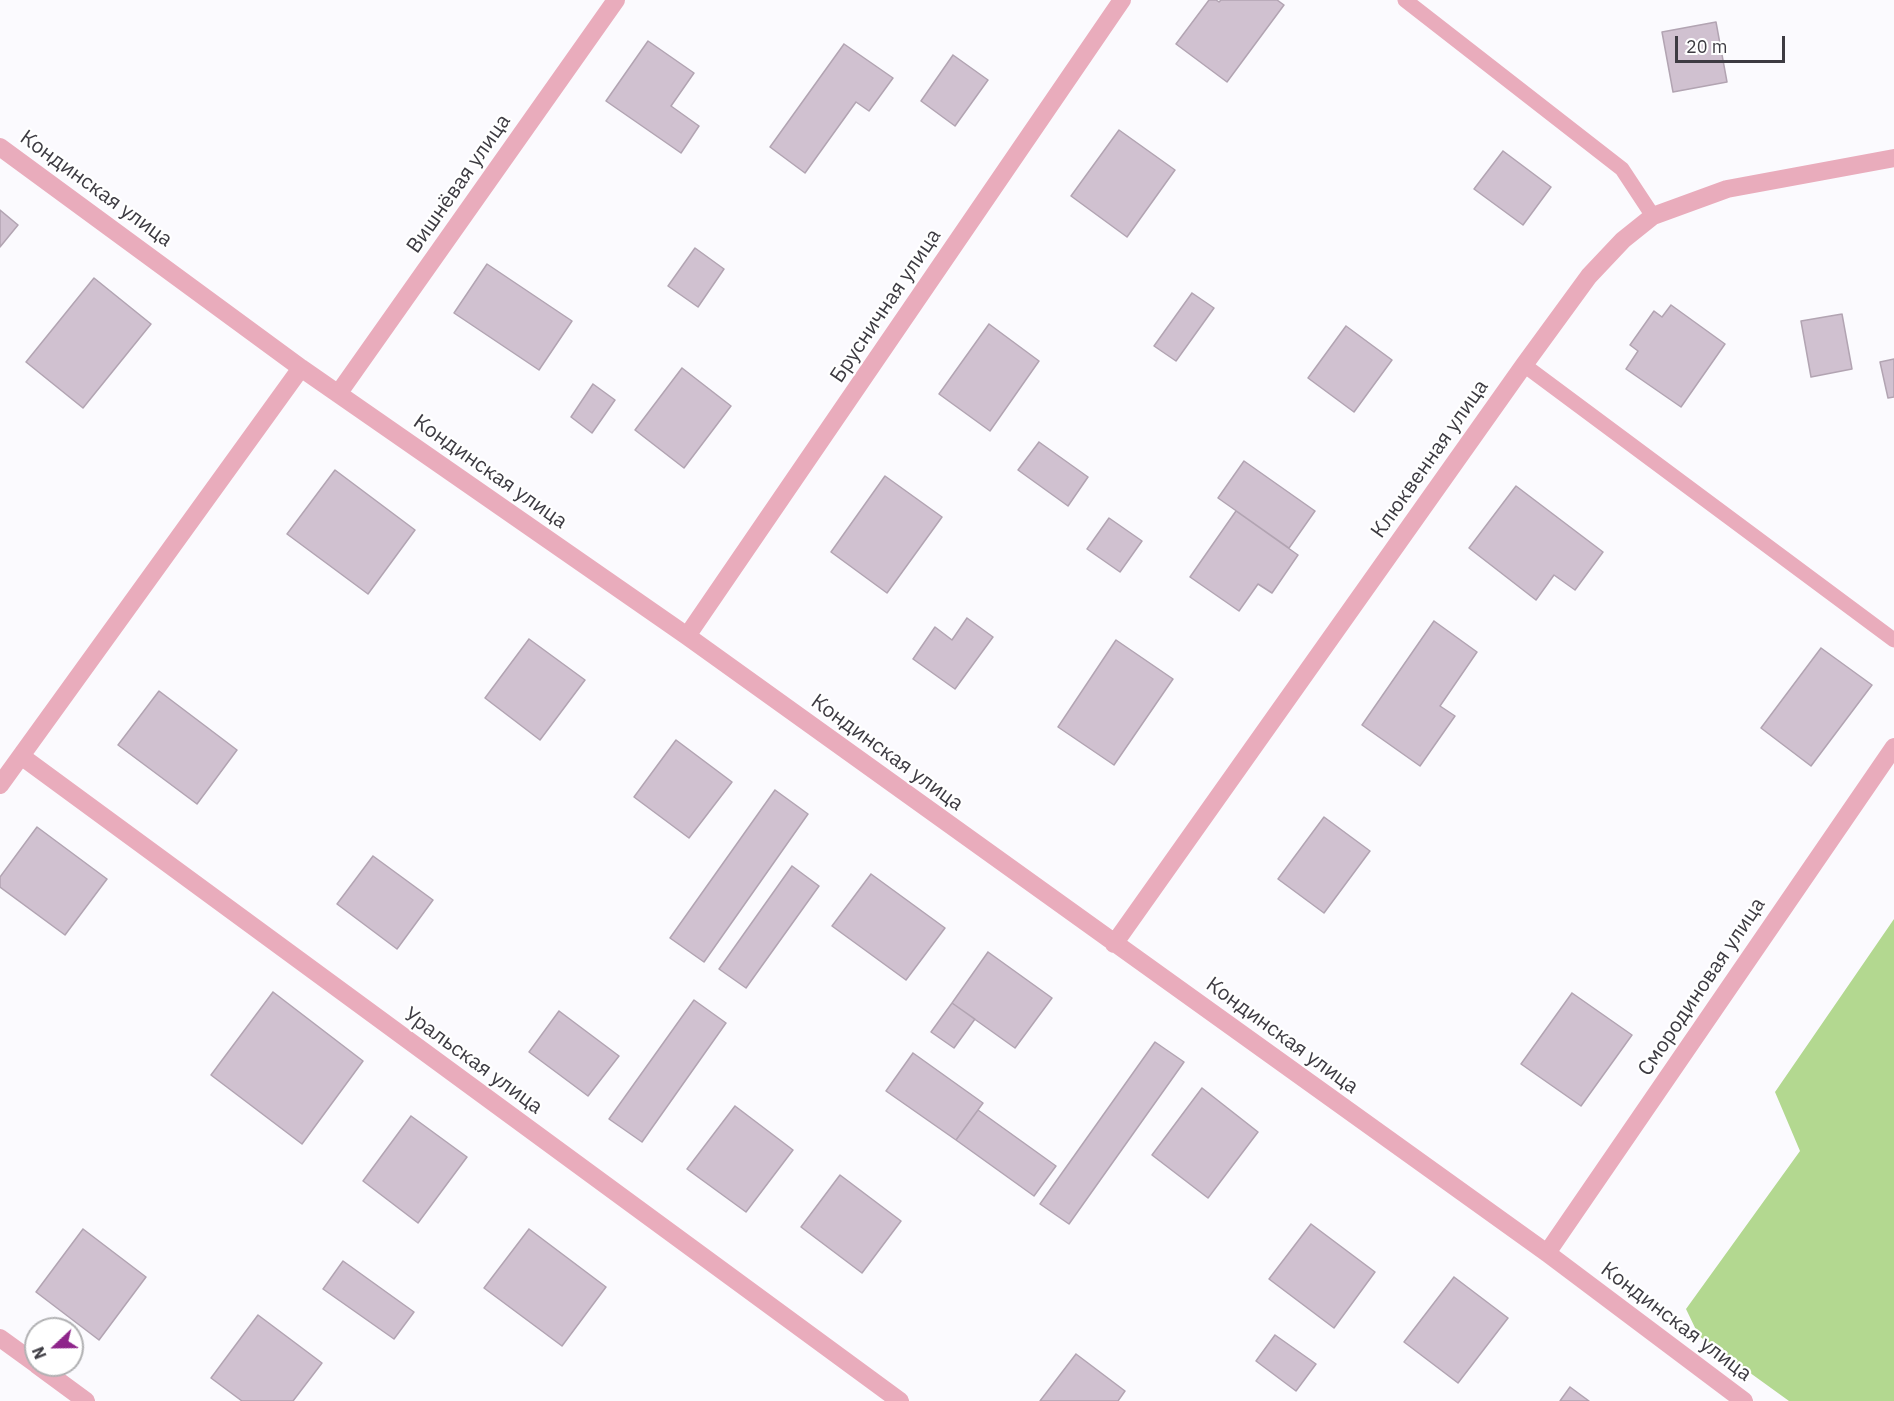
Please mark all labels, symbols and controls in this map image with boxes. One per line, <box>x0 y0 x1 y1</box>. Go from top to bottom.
scale bar <box>1678 24 1788 62</box>
text: 20 m <box>1686 35 1728 58</box>
street label: Вишнёвая улица <box>402 110 516 258</box>
street label: Кондинская улица <box>15 125 177 253</box>
street label: Брусничная улица <box>825 224 947 388</box>
street label: Клюквенная улица <box>1366 375 1494 543</box>
street label: Кондинская улица <box>408 409 572 535</box>
street label: Кондинская улица <box>806 689 968 817</box>
street label: Смородиновая улица <box>1633 893 1771 1081</box>
street label: Кондинская улица <box>1201 972 1363 1100</box>
street label: Уральская улица <box>399 1002 547 1120</box>
street label: Кондинская улица <box>1596 1257 1756 1387</box>
north arrow <box>24 1317 84 1377</box>
text: N <box>28 1344 51 1362</box>

